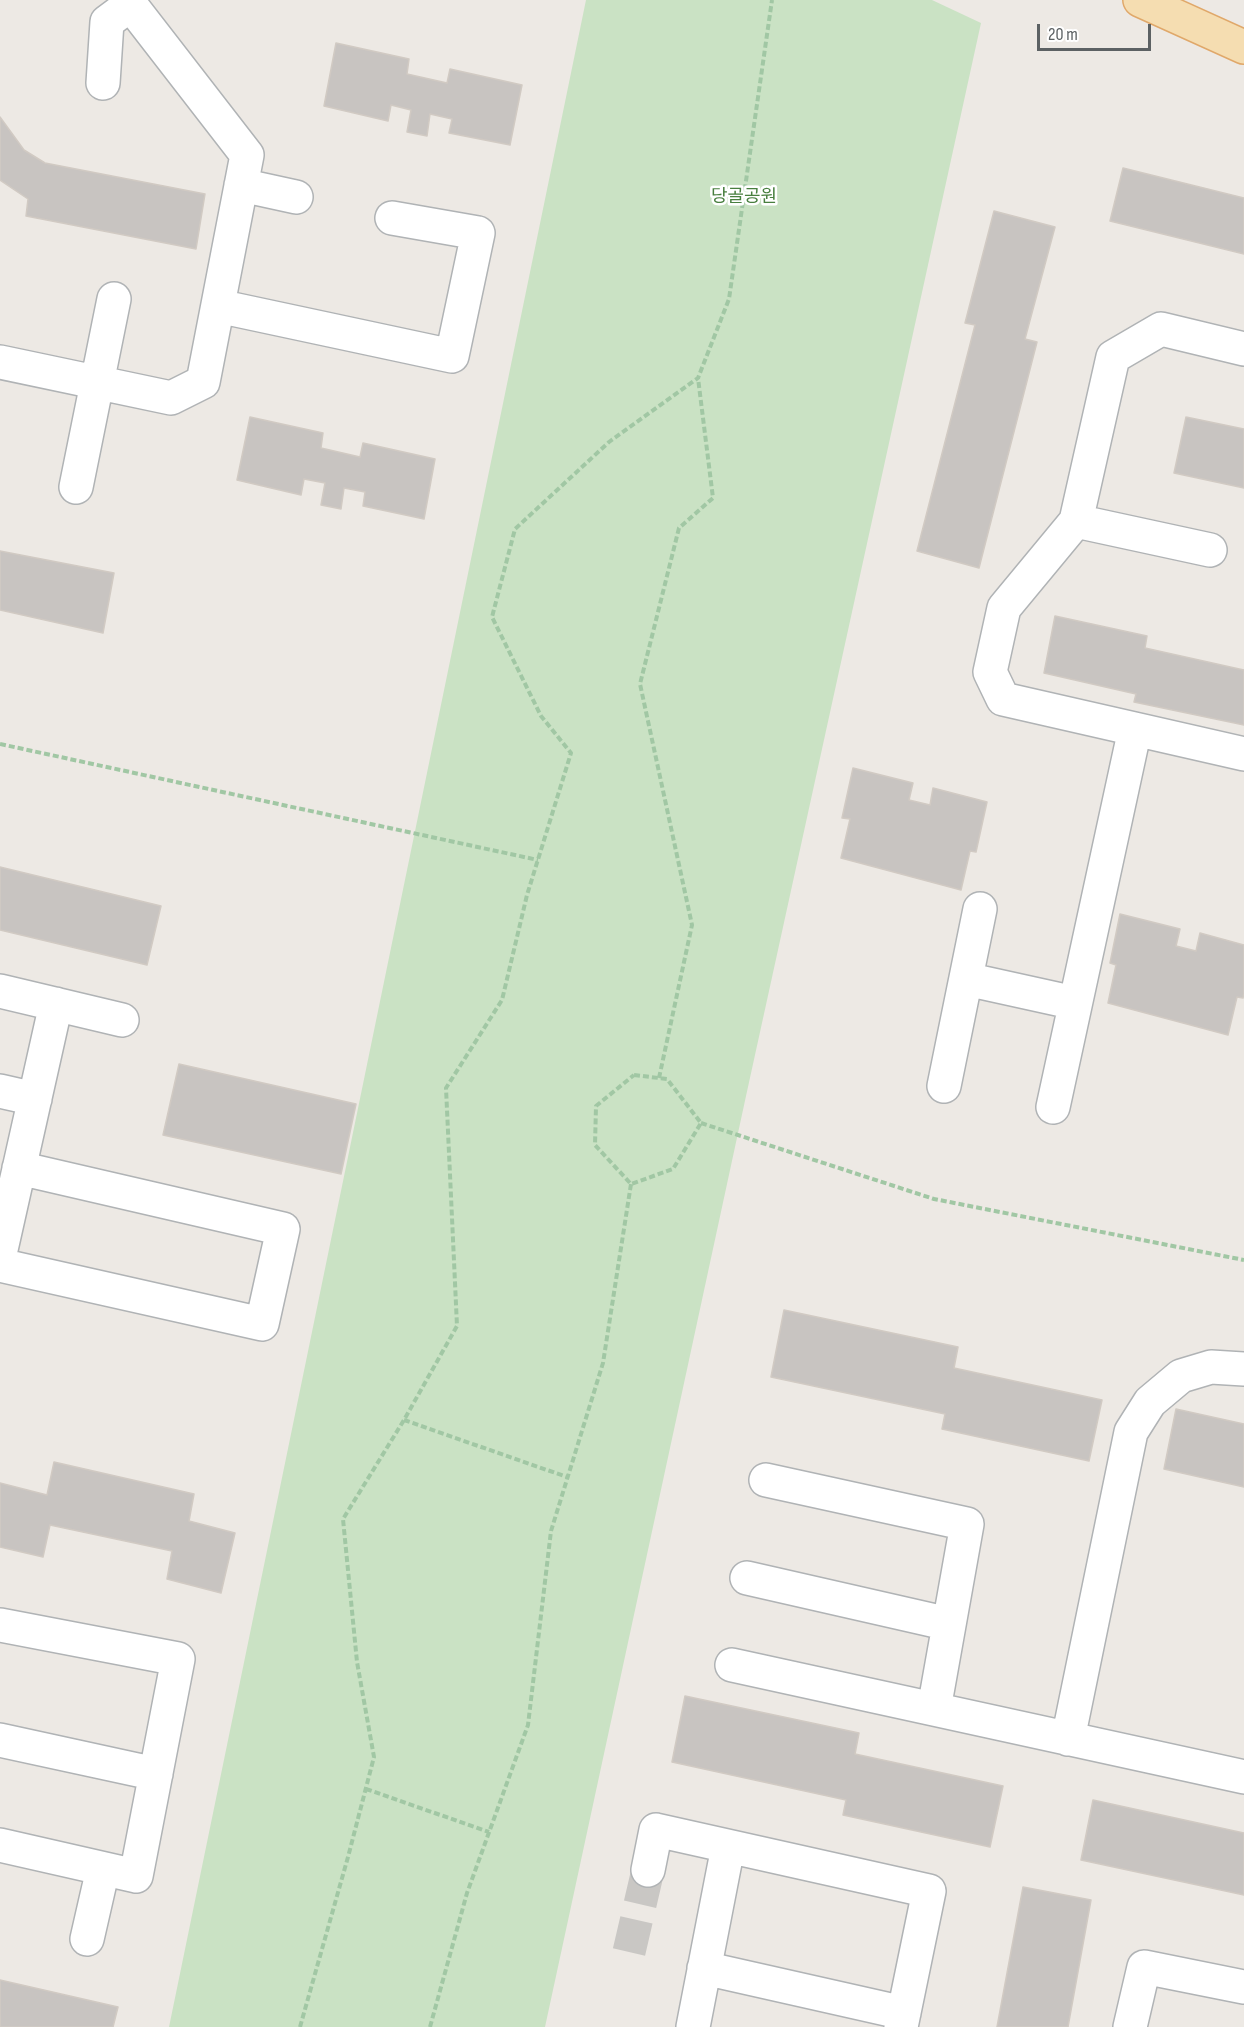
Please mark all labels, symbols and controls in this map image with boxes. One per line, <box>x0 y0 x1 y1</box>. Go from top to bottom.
scale bar <box>1040 12 1154 50</box>
text: 20 m <box>1048 24 1078 45</box>
park label: 당골공원 <box>711 186 777 208</box>

